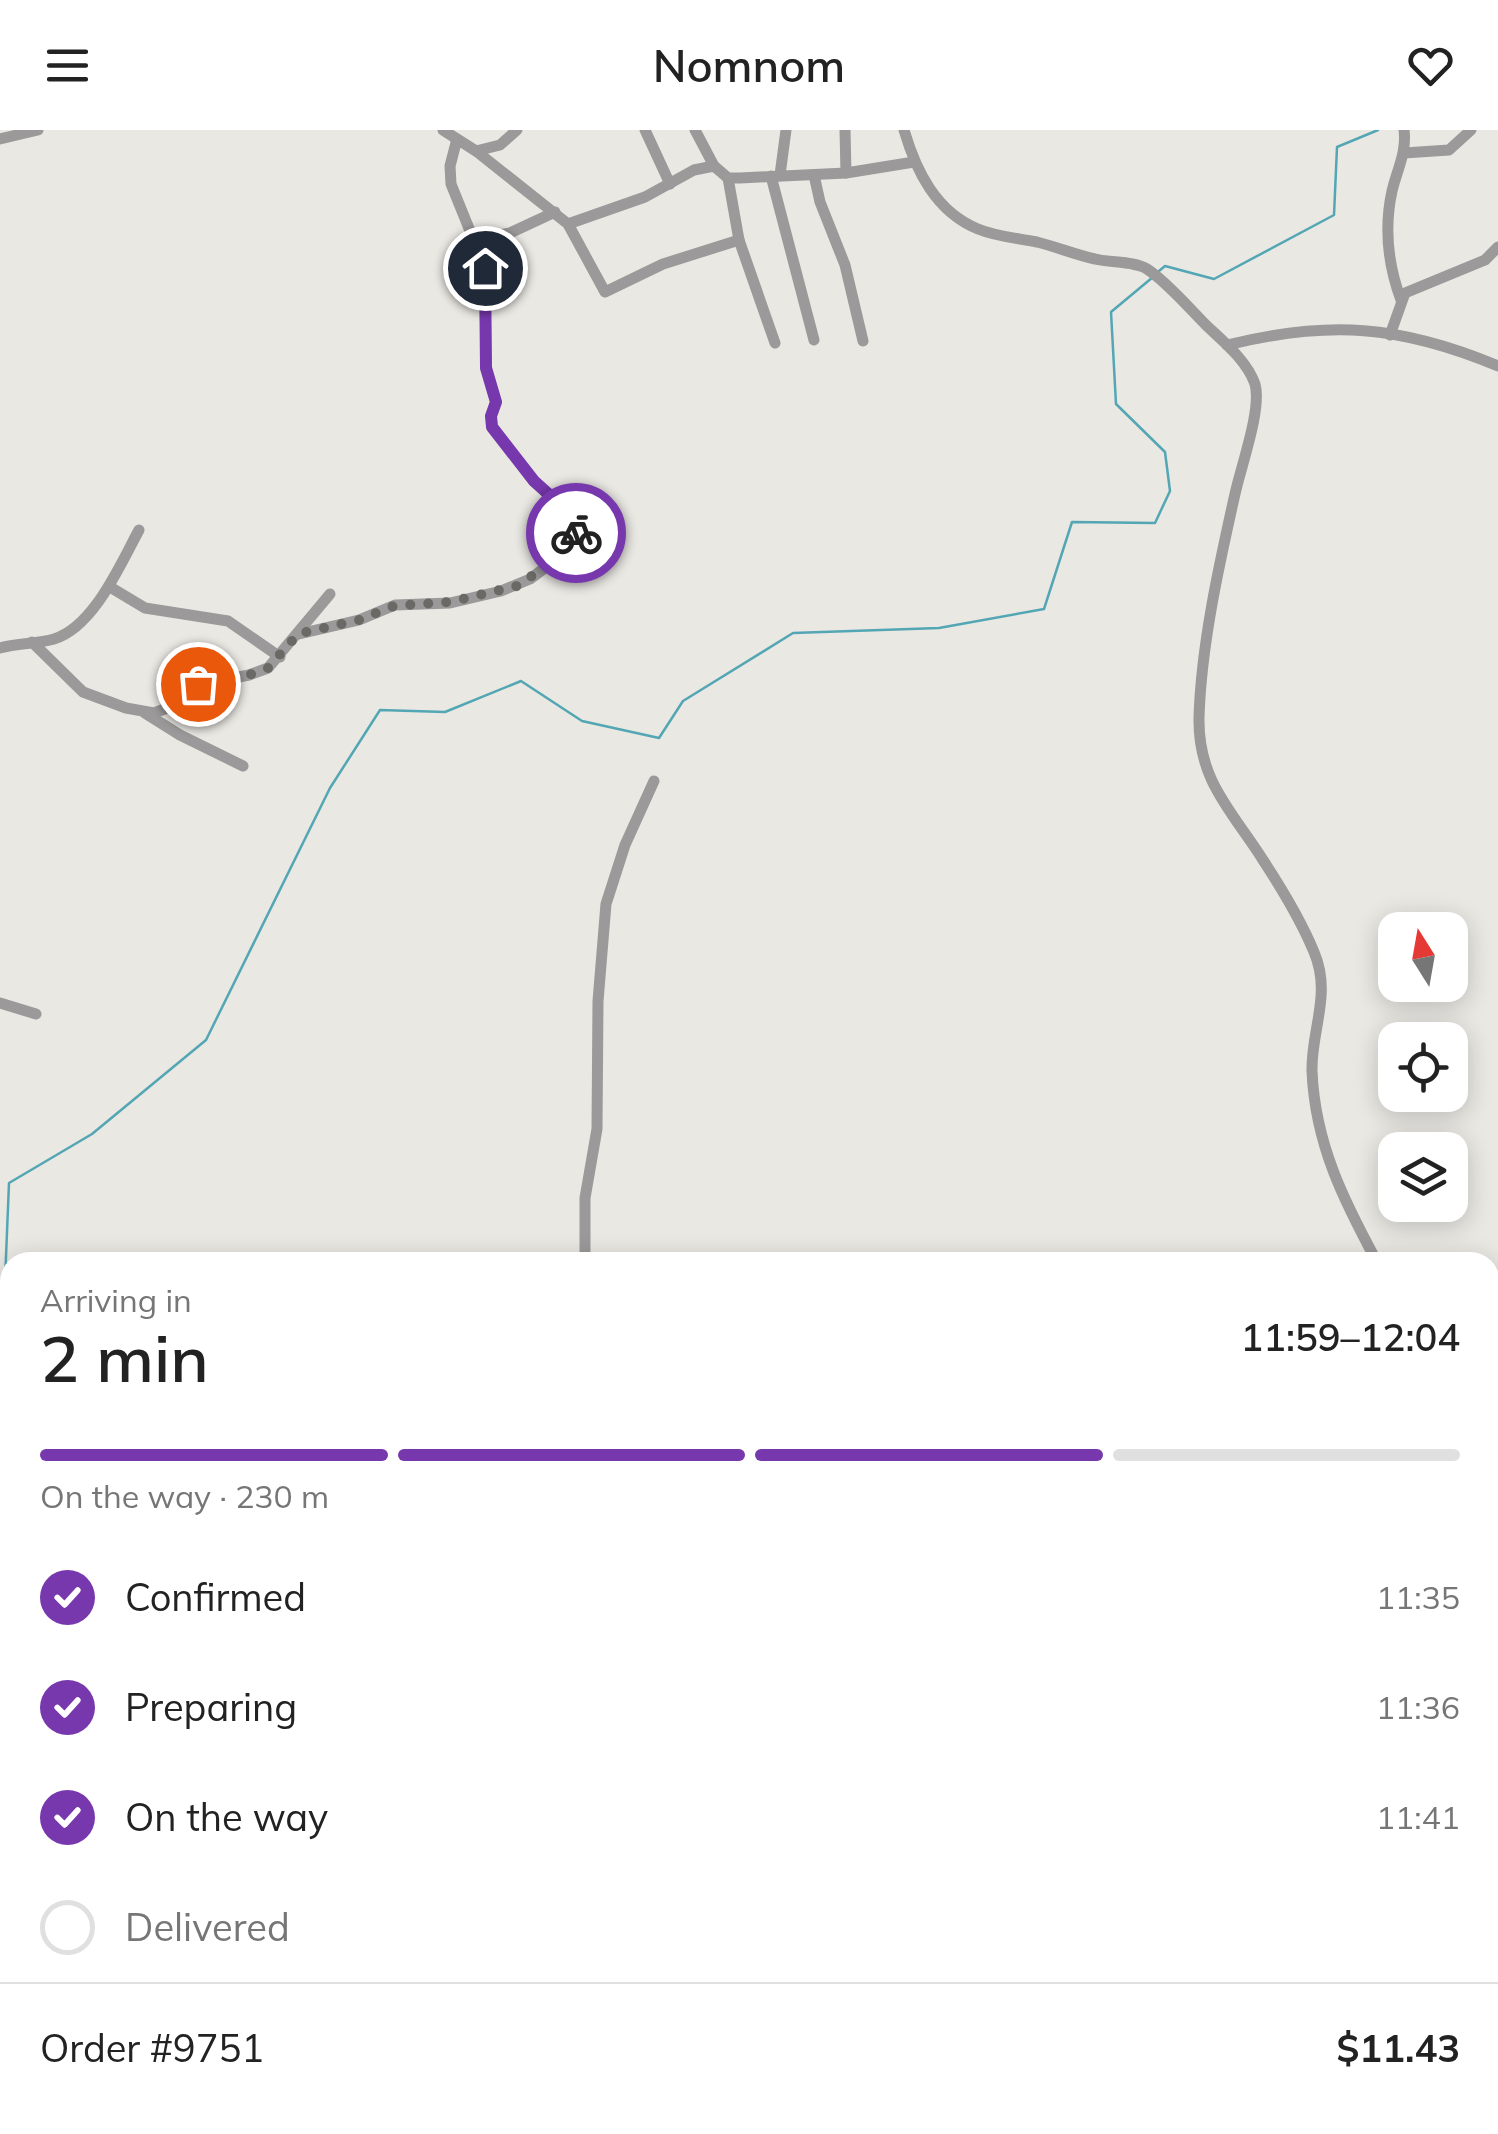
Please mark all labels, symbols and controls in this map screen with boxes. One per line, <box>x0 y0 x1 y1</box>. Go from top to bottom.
text: Nomnom <box>653 37 845 93</box>
icon: menu <box>40 38 95 93</box>
icon: heart <box>1403 38 1458 93</box>
pin <box>443 226 528 311</box>
icon: home <box>458 241 513 296</box>
courier <box>526 483 626 583</box>
icon: bike <box>549 506 604 561</box>
pin <box>156 642 241 727</box>
icon: bag <box>171 657 226 712</box>
north arrow <box>1378 912 1468 1002</box>
map controls <box>1378 912 1468 1222</box>
button: locate <box>1378 1022 1468 1112</box>
button: layers <box>1378 1132 1468 1222</box>
text: Arriving in <box>40 1280 192 1320</box>
text: 11:59–12:04 <box>1240 1313 1460 1361</box>
text: 2 min <box>40 1317 209 1398</box>
text: On the way · 230 m <box>40 1476 329 1516</box>
icon: check <box>40 1570 95 1625</box>
text: Confirmed <box>125 1573 306 1621</box>
text: 11:35 <box>1376 1577 1460 1617</box>
icon: check <box>40 1680 95 1735</box>
text: Preparing <box>125 1683 297 1731</box>
text: 11:36 <box>1376 1687 1460 1727</box>
icon: check <box>40 1790 95 1845</box>
text: On the way <box>125 1793 328 1841</box>
text: 11:41 <box>1376 1797 1460 1837</box>
text: Delivered <box>125 1903 290 1951</box>
text: Order #9751 <box>40 2024 264 2072</box>
text: $11.43 <box>1337 2024 1460 2072</box>

